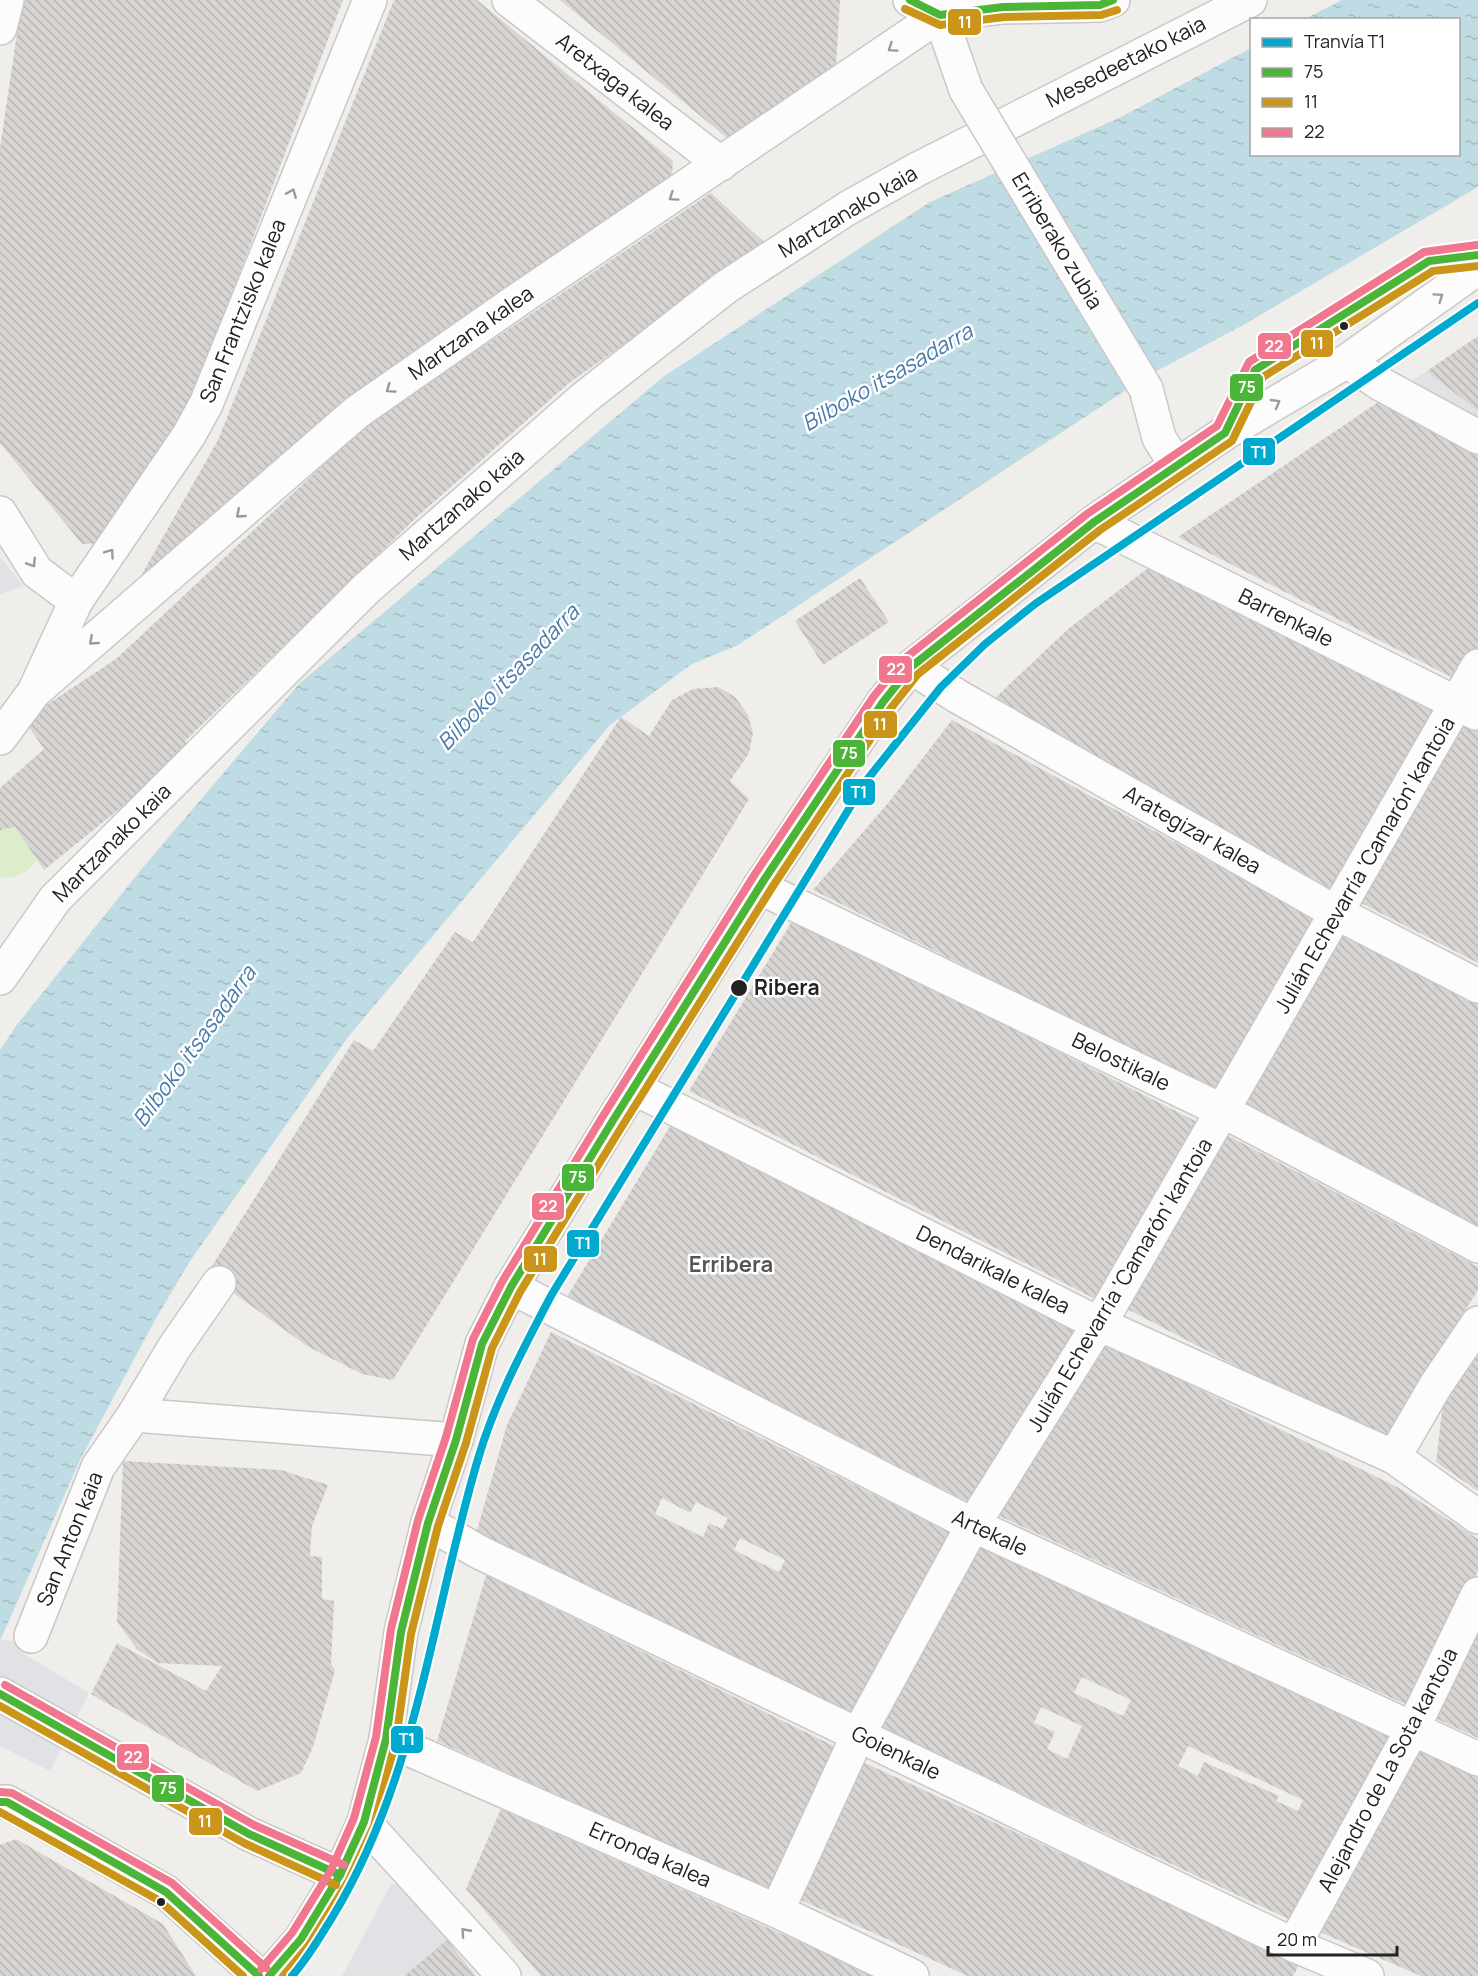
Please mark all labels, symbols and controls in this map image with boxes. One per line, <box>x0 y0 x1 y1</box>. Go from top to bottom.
line badge: 11 <box>947 8 982 36</box>
street label: Mesedeetako kaia <box>1041 9 1210 113</box>
text: 11 <box>958 11 972 33</box>
legend <box>1250 18 1460 156</box>
street label: Aretxaga kalea <box>551 26 680 136</box>
text: Tranvía T1 <box>1304 29 1385 53</box>
one-way arrow <box>887 41 898 52</box>
text: 75 <box>1304 59 1323 83</box>
text: 11 <box>1304 89 1318 113</box>
text: 22 <box>1304 119 1325 143</box>
street label: Martzanako kaia <box>773 159 922 264</box>
street label: Erriberako zubia <box>1006 167 1110 314</box>
one-way arrow <box>285 188 297 199</box>
one-way arrow <box>668 189 679 200</box>
street label: San Frantzisko kalea <box>192 214 292 407</box>
street label: Martzana kalea <box>402 279 538 386</box>
one-way arrow <box>1432 293 1443 304</box>
water label: Bilboko itsasadarra <box>796 315 979 438</box>
unlabelled marker <box>1338 320 1350 332</box>
line badge: 11 <box>1300 329 1334 358</box>
line badge: 22 <box>1257 332 1292 360</box>
text: 11 <box>1310 332 1324 354</box>
text: 22 <box>1264 335 1284 357</box>
line badge: 75 <box>1229 373 1264 402</box>
text: 75 <box>1238 376 1256 398</box>
one-way arrow <box>386 382 397 393</box>
one-way arrow <box>1269 399 1280 411</box>
line badge: T1 <box>1242 437 1276 466</box>
text: T1 <box>1251 441 1267 463</box>
street label: Martzanako kaia <box>393 442 530 566</box>
one-way arrow <box>236 506 247 517</box>
one-way arrow <box>103 548 114 559</box>
one-way arrow <box>24 557 36 567</box>
street label: Barrenkale <box>1234 581 1339 653</box>
water label: Bilboko itsasadarra <box>430 596 587 757</box>
one-way arrow <box>89 634 100 645</box>
line badge: 22 <box>878 655 913 684</box>
text: 22 <box>886 658 906 680</box>
line badge: 11 <box>863 710 898 739</box>
street label: Julián Echevarría 'Camarón' kantoia <box>1267 711 1461 1018</box>
text: 11 <box>873 713 887 735</box>
line badge: 75 <box>832 739 866 768</box>
text: 75 <box>840 742 858 764</box>
street label: Martzanako kaia <box>46 777 177 908</box>
line badge: T1 <box>842 778 876 806</box>
street label: Arategizar kalea <box>1119 778 1266 880</box>
text: T1 <box>851 781 867 803</box>
water label: Bilboko itsasadarra <box>125 958 264 1133</box>
place label: Ribera <box>754 973 820 1001</box>
marker: Ribera <box>729 978 749 998</box>
street label: Belostikale <box>1068 1025 1175 1097</box>
street label: Julián Echevarría 'Camarón' kantoia <box>1020 1132 1218 1437</box>
line badge: 75 <box>561 1163 595 1192</box>
text: 75 <box>569 1166 587 1188</box>
line badge: 22 <box>531 1192 565 1221</box>
text: 22 <box>538 1195 558 1217</box>
street label: Dendarikale kalea <box>912 1218 1075 1320</box>
line badge: T1 <box>566 1229 600 1258</box>
text: T1 <box>575 1232 591 1254</box>
line badge: 11 <box>523 1245 558 1273</box>
text: 11 <box>533 1248 547 1270</box>
district label: Erribera <box>689 1249 773 1279</box>
street label: San Anton kaia <box>29 1467 109 1610</box>
street label: Artekale <box>948 1502 1033 1562</box>
street label: Alejandro de La Sota kantoia <box>1311 1642 1464 1897</box>
street label: Goienkale <box>847 1719 946 1786</box>
line badge: T1 <box>390 1725 424 1754</box>
text: T1 <box>399 1728 415 1750</box>
line badge: 22 <box>116 1743 150 1771</box>
text: 22 <box>123 1746 143 1768</box>
line badge: 75 <box>151 1774 185 1803</box>
text: 75 <box>159 1777 177 1799</box>
line badge: 11 <box>188 1807 223 1836</box>
text: 11 <box>198 1810 212 1832</box>
street label: Erronda kalea <box>585 1815 716 1893</box>
unlabelled marker <box>155 1896 167 1908</box>
scale bar <box>1268 1919 1397 1957</box>
text: 20 m <box>1277 1927 1317 1951</box>
one-way arrow <box>461 1929 472 1939</box>

